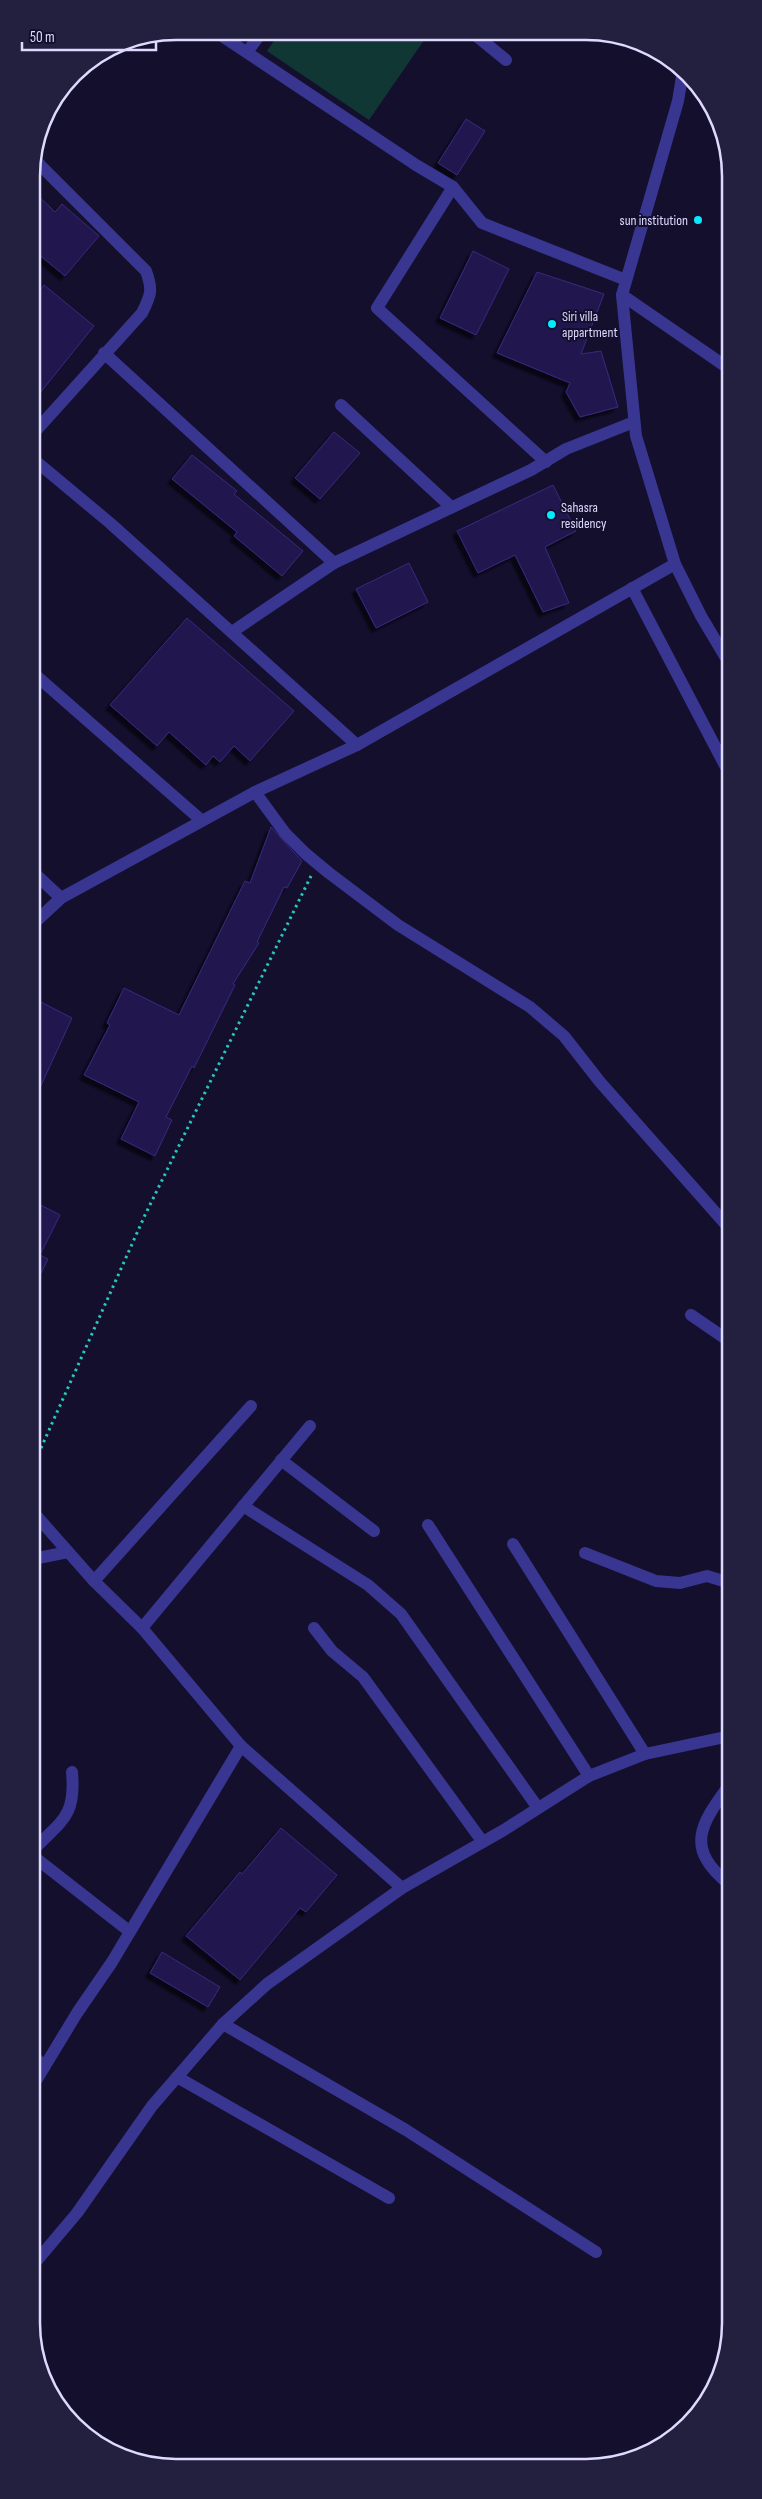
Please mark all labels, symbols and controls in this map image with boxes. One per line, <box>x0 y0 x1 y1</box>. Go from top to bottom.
scale bar <box>22 20 156 52</box>
text: 50 m <box>30 28 55 47</box>
place label: sun institution <box>620 212 688 229</box>
marker: sun institution <box>692 214 704 226</box>
place label: Siri villa appartment <box>562 308 618 341</box>
marker: Siri villa appartment <box>546 318 558 330</box>
place label: Sahasra residency <box>561 499 607 532</box>
marker: Sahasra residency <box>545 509 557 521</box>

